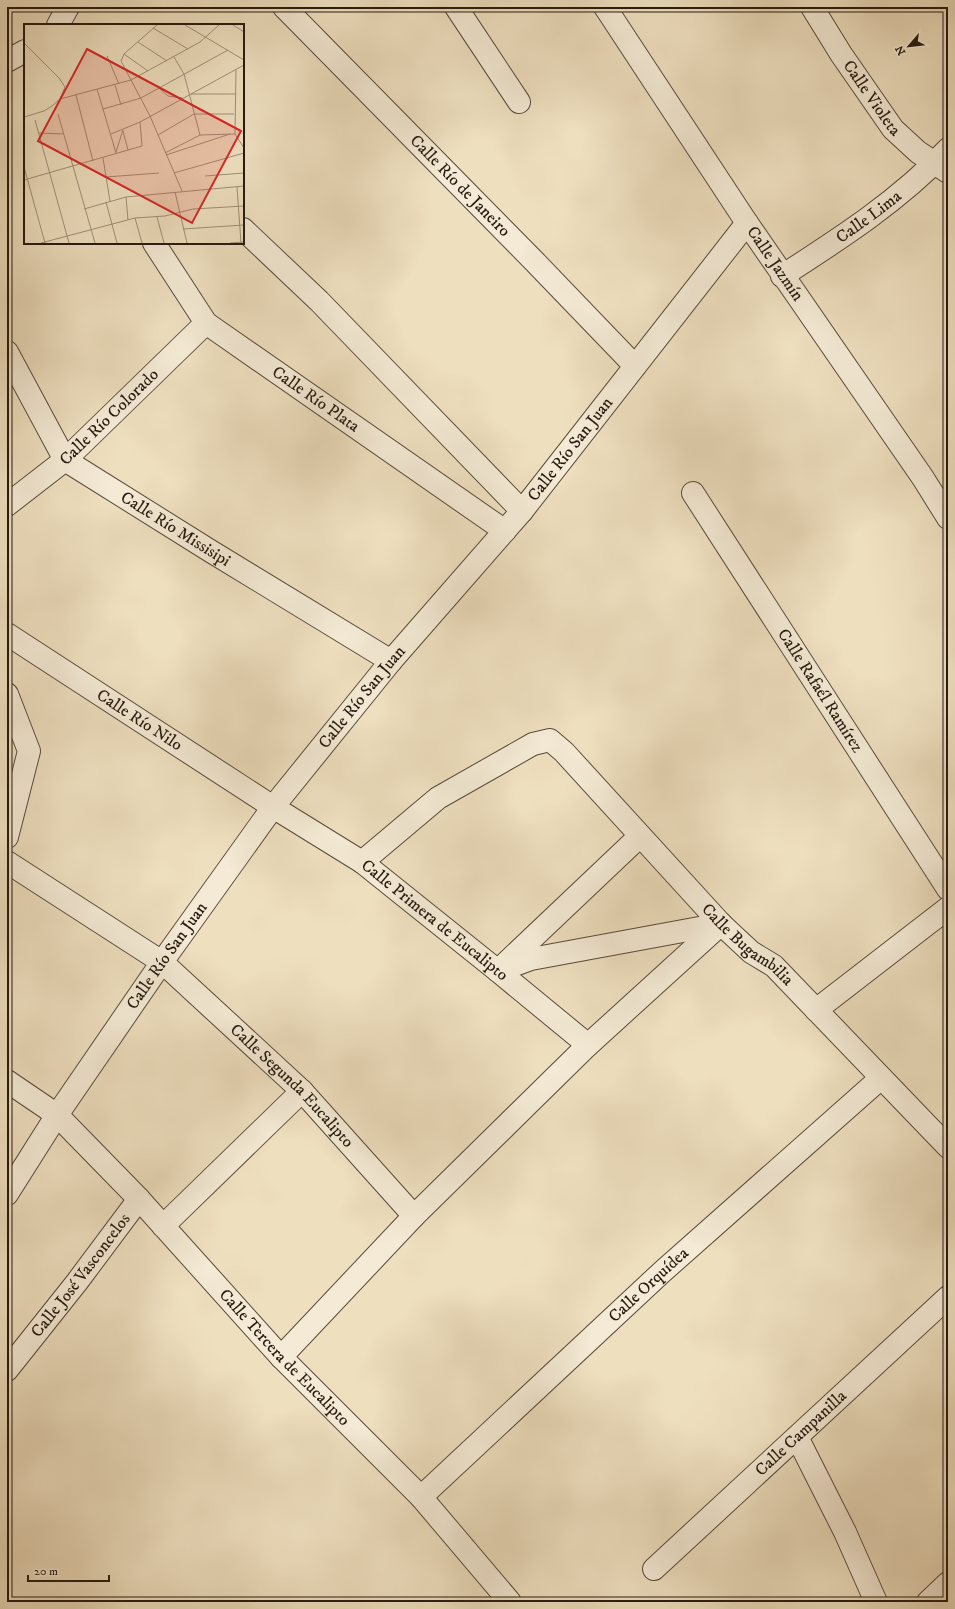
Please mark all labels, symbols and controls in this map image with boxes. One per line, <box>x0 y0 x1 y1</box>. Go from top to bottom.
inset map <box>24 24 244 244</box>
north arrow <box>889 26 929 66</box>
text: N <box>893 43 909 57</box>
street label: Calle Violeta <box>838 56 906 142</box>
street label: Calle Río de Janeiro <box>405 130 515 242</box>
street label: Calle Lima <box>832 185 907 248</box>
street label: Calle Jazmín <box>741 222 809 306</box>
street label: Calle Río Plata <box>268 361 364 438</box>
street label: Calle Río Colorado <box>55 364 164 470</box>
street label: Calle Río San Juan <box>523 392 618 506</box>
street label: Calle Río Missisipi <box>116 487 235 572</box>
street label: Calle Rafaél Ramírez <box>772 625 868 757</box>
street label: Calle Río San Juan <box>313 641 410 753</box>
street label: Calle Río Nilo <box>92 684 187 756</box>
street label: Calle Primera de Eucalipto <box>356 854 513 986</box>
street label: Calle Río San Juan <box>122 898 212 1014</box>
street label: Calle Bugambilia <box>697 899 799 991</box>
street label: Calle Segunda Eucalipto <box>225 1019 359 1152</box>
street label: Calle José Vasconcelos <box>26 1209 136 1342</box>
street label: Calle Orquídea <box>604 1242 694 1327</box>
street label: Calle Tercera de Eucalipto <box>214 1284 355 1431</box>
street label: Calle Campanilla <box>750 1385 852 1481</box>
scale bar <box>28 1557 109 1583</box>
text: 20 m <box>34 1564 58 1579</box>

